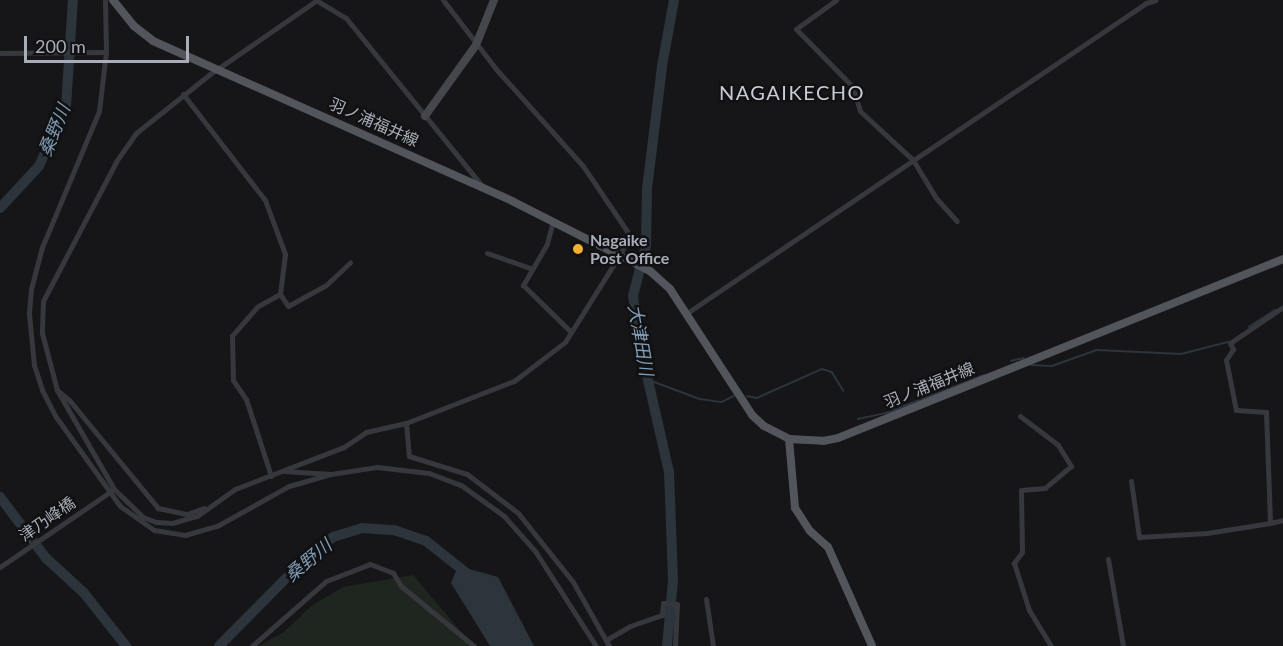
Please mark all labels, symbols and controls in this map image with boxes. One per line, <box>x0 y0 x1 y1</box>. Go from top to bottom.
scale bar <box>27 24 192 62</box>
text: 200 m <box>35 35 86 57</box>
district label: NAGAIKECHO <box>719 80 865 104</box>
street label: 羽ノ浦福井線 <box>326 94 422 150</box>
water label: 桑野川 <box>34 101 74 159</box>
place label: Nagaike Post Office <box>590 230 669 268</box>
marker: Nagaike Post Office <box>571 242 585 256</box>
water label: 大津田川 <box>624 303 658 377</box>
street label: 羽ノ浦福井線 <box>881 358 977 412</box>
street label: 津乃峰橋 <box>15 493 79 545</box>
water label: 桑野川 <box>280 534 336 586</box>

